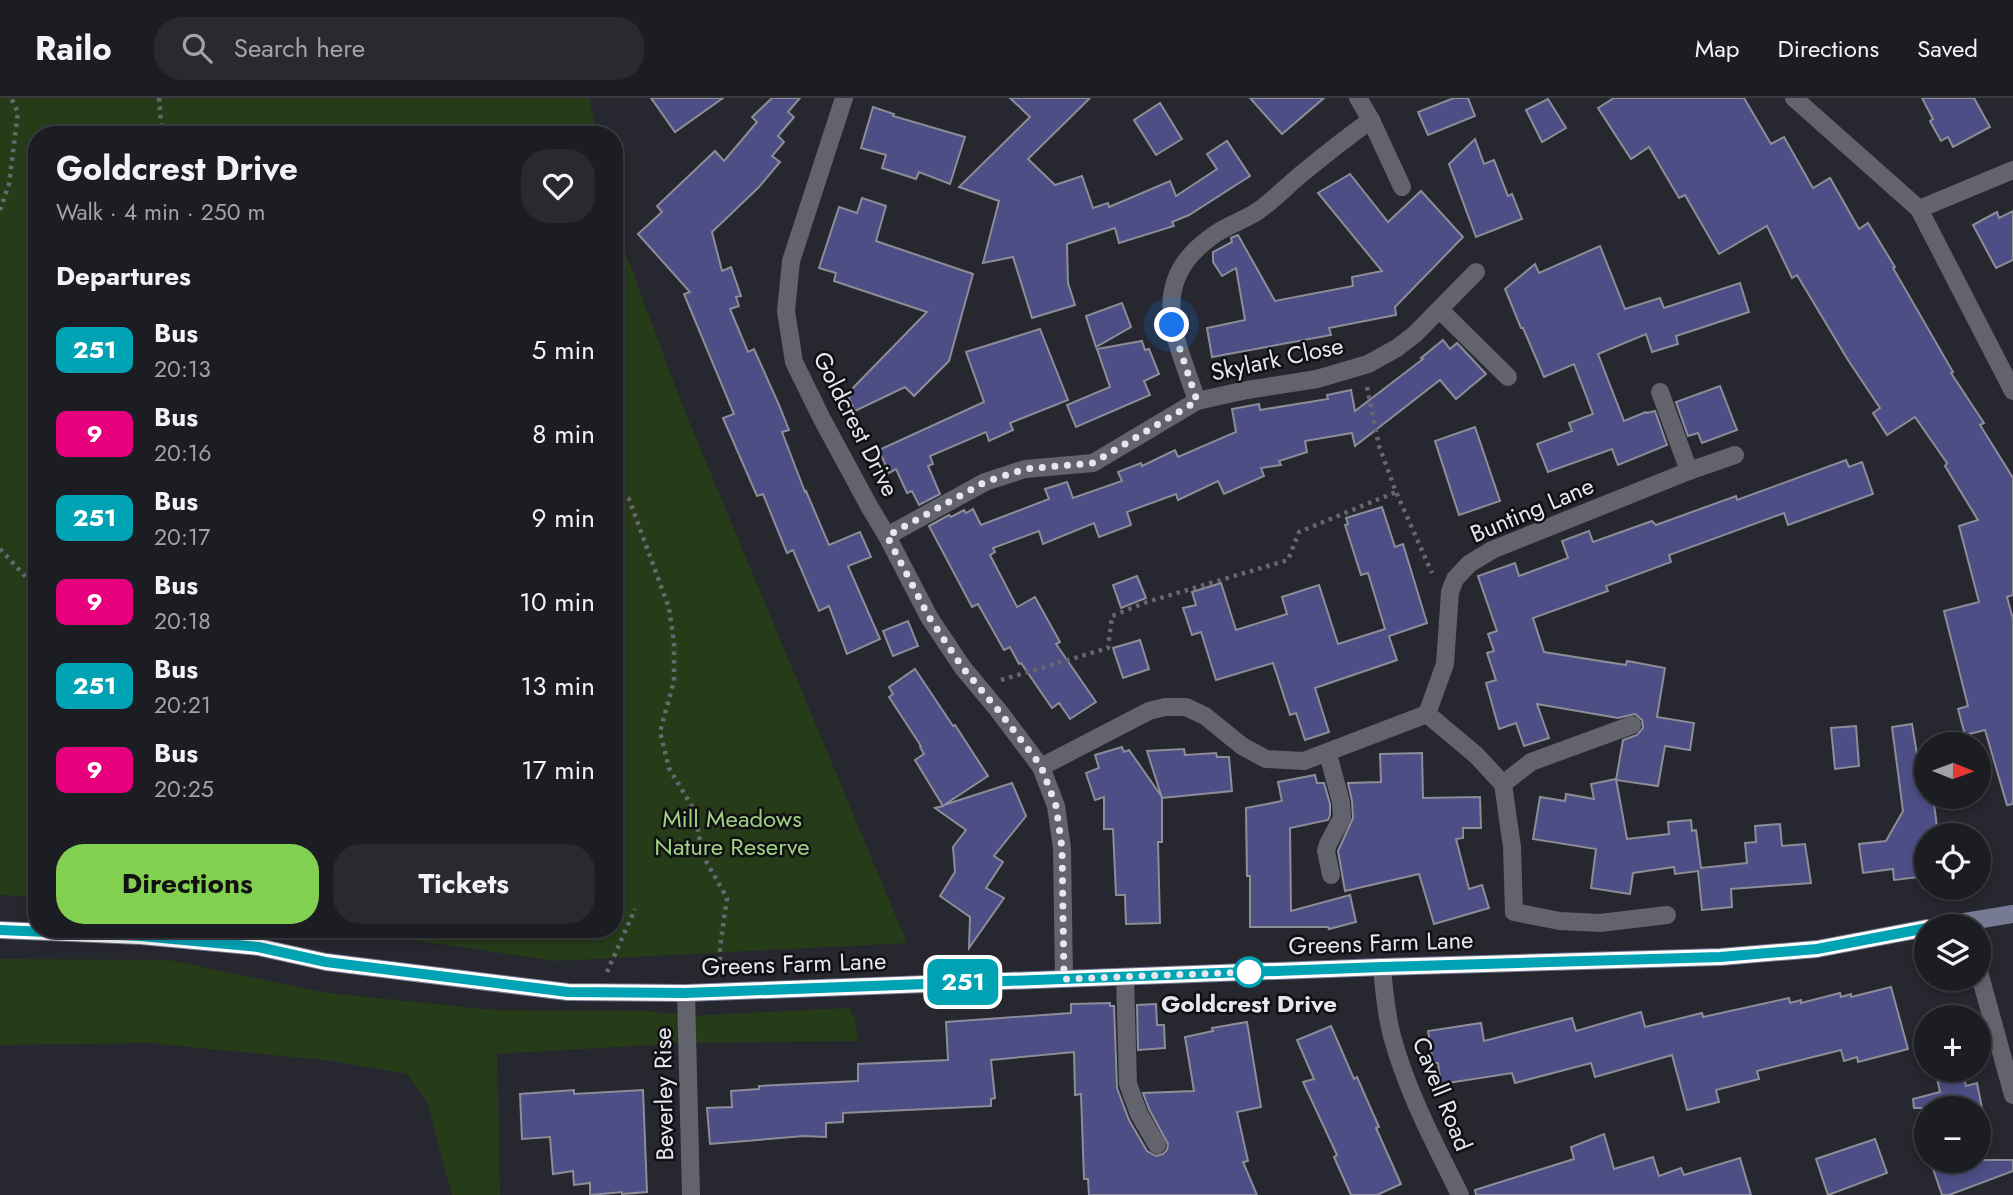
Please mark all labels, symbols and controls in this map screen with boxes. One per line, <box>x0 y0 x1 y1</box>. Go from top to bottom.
search box <box>154 17 644 80</box>
text: Railo <box>35 25 112 72</box>
icon: search <box>178 29 216 67</box>
text: Search here <box>234 29 365 67</box>
text: Map <box>1695 31 1740 66</box>
text: Directions <box>1778 31 1879 66</box>
text: Saved <box>1917 31 1978 66</box>
text: Goldcrest Drive <box>56 145 298 192</box>
button: heart <box>521 149 595 223</box>
text: Walk · 4 min · 250 m <box>56 195 265 229</box>
text: Departures <box>56 257 191 295</box>
your location <box>1154 307 1189 342</box>
text: Bus <box>154 314 198 352</box>
street label: Skylark Close <box>1207 327 1346 390</box>
text: 5 min <box>532 331 595 369</box>
text: 251 <box>73 332 116 367</box>
street label: Goldcrest Drive <box>805 345 908 502</box>
text: 20:13 <box>154 352 211 386</box>
text: Bus <box>154 398 198 436</box>
text: 8 min <box>532 415 595 453</box>
text: 9 <box>86 416 103 451</box>
text: 20:16 <box>154 436 211 470</box>
street label: Bunting Lane <box>1464 468 1599 551</box>
text: Bus <box>154 482 198 520</box>
text: 9 min <box>532 499 595 537</box>
text: 251 <box>73 500 116 535</box>
text: 20:17 <box>154 520 210 554</box>
text: Bus <box>154 566 198 604</box>
text: 10 min <box>519 583 595 621</box>
text: 9 <box>86 584 103 619</box>
text: 20:18 <box>154 604 211 638</box>
text: Bus <box>154 650 198 688</box>
text: 13 min <box>521 667 595 705</box>
text: 251 <box>73 668 116 703</box>
text: 20:21 <box>154 688 211 722</box>
north arrow <box>1914 732 1992 808</box>
map controls <box>1914 732 1991 1173</box>
text: Bus <box>154 734 198 772</box>
text: 17 min <box>521 751 595 789</box>
text: 9 <box>86 752 103 787</box>
text: 20:25 <box>154 772 214 806</box>
park label: Mill Meadows Nature Reserve <box>654 801 810 864</box>
button: locate <box>1914 823 1991 900</box>
button: Directions <box>56 844 319 924</box>
button: Tickets <box>333 844 595 924</box>
button: layers <box>1914 914 1991 991</box>
street label: Greens Farm Lane <box>1288 922 1474 963</box>
street label: Greens Farm Lane <box>701 943 887 984</box>
marker: Goldcrest Drive <box>1234 957 1264 987</box>
line badge: 251 <box>923 959 1003 1005</box>
text: 251 <box>941 964 985 999</box>
place label: Goldcrest Drive <box>1161 986 1337 1021</box>
button: + <box>1914 1005 1991 1082</box>
street label: Beverley Rise <box>645 1027 682 1161</box>
street label: Cavell Road <box>1404 1031 1481 1156</box>
button: − <box>1914 1096 1991 1173</box>

